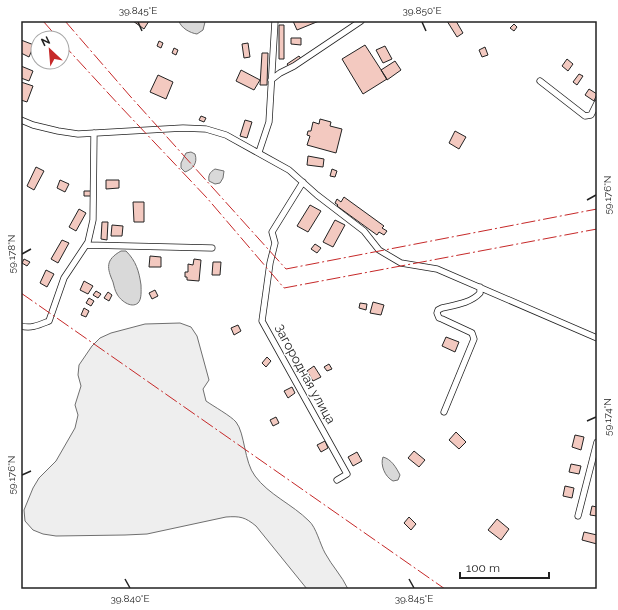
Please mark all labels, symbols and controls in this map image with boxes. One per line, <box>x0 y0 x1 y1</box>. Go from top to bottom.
text: 39.845°E <box>119 5 157 16</box>
text: 39.850°E <box>402 5 442 16</box>
north arrow <box>30 30 70 70</box>
text: N <box>39 34 52 49</box>
text: 59.176°N <box>602 175 613 215</box>
text: 59.178°N <box>6 234 17 274</box>
street label: Загородная улица <box>271 322 339 426</box>
text: 59.174°N <box>602 398 613 436</box>
text: 59.176°N <box>6 455 17 495</box>
scale bar <box>460 554 549 580</box>
text: 100 m <box>466 561 500 575</box>
text: 39.840°E <box>110 593 150 604</box>
text: 39.845°E <box>395 593 433 604</box>

